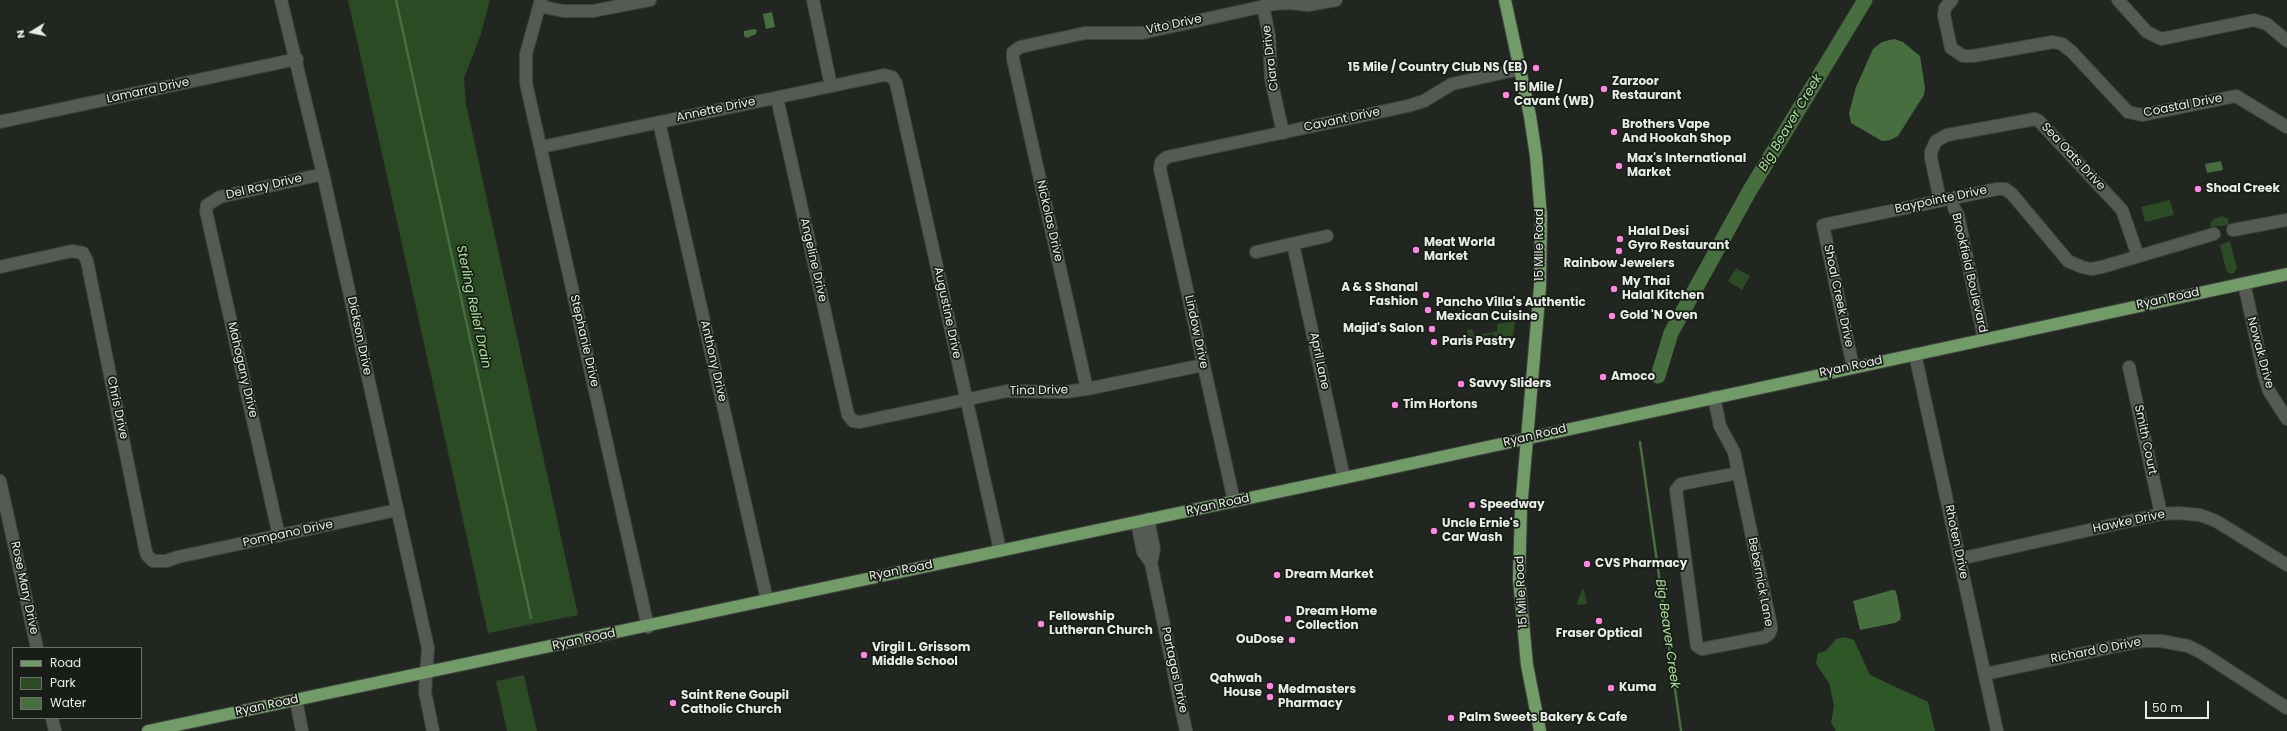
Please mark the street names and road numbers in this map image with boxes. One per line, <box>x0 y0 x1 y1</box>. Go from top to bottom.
street label: Vito Drive <box>1145 12 1203 38</box>
street label: Ciara Drive <box>1260 24 1282 92</box>
street label: Lamarra Drive <box>105 75 191 107</box>
street label: Coastal Drive <box>2142 91 2224 121</box>
street label: Annette Drive <box>675 95 757 125</box>
street label: Cavant Drive <box>1303 105 1381 135</box>
street label: Sea Oats Drive <box>2038 120 2108 194</box>
street label: Del Ray Drive <box>225 171 303 203</box>
street label: Nickolas Drive <box>1033 179 1065 263</box>
street label: Baypointe Drive <box>1894 183 1988 217</box>
street label: 15 Mile Road <box>1533 209 1547 281</box>
street label: Brookfield Boulevard <box>1948 212 1990 334</box>
street label: Angeline Drive <box>796 217 830 303</box>
street label: Shoal Creek Drive <box>1820 243 1856 349</box>
street label: Augustine Drive <box>930 266 964 360</box>
street label: Ryan Road <box>2135 285 2201 313</box>
street label: Stephanie Drive <box>566 294 602 388</box>
street label: Lindow Drive <box>1181 294 1211 370</box>
street label: Dickson Drive <box>344 295 374 377</box>
street label: Nowak Drive <box>2244 316 2276 390</box>
street label: Anthony Drive <box>697 319 729 403</box>
street label: Mahogany Drive <box>224 321 260 419</box>
street label: April Lane <box>1306 331 1332 391</box>
street label: Ryan Road <box>1818 353 1884 381</box>
street label: Chris Drive <box>103 375 131 441</box>
street label: Tina Drive <box>1010 383 1068 399</box>
street label: Smith Court <box>2131 404 2159 476</box>
street label: Ryan Road <box>1502 422 1568 450</box>
street label: Ryan Road <box>1185 491 1251 519</box>
street label: Rhoten Drive <box>1941 504 1971 580</box>
street label: Hawke Drive <box>2092 507 2166 537</box>
street label: Pompano Drive <box>242 517 334 551</box>
street label: Bebernick Lane <box>1744 536 1776 628</box>
street label: Rose Mary Drive <box>7 540 41 636</box>
street label: 15 Mile Road <box>1513 555 1531 629</box>
street label: Ryan Road <box>868 558 934 584</box>
street label: Ryan Road <box>551 626 617 654</box>
street label: Partagas Drive <box>1158 626 1190 714</box>
street label: Richard O Drive <box>2050 635 2142 667</box>
street label: Ryan Road <box>234 692 300 720</box>

